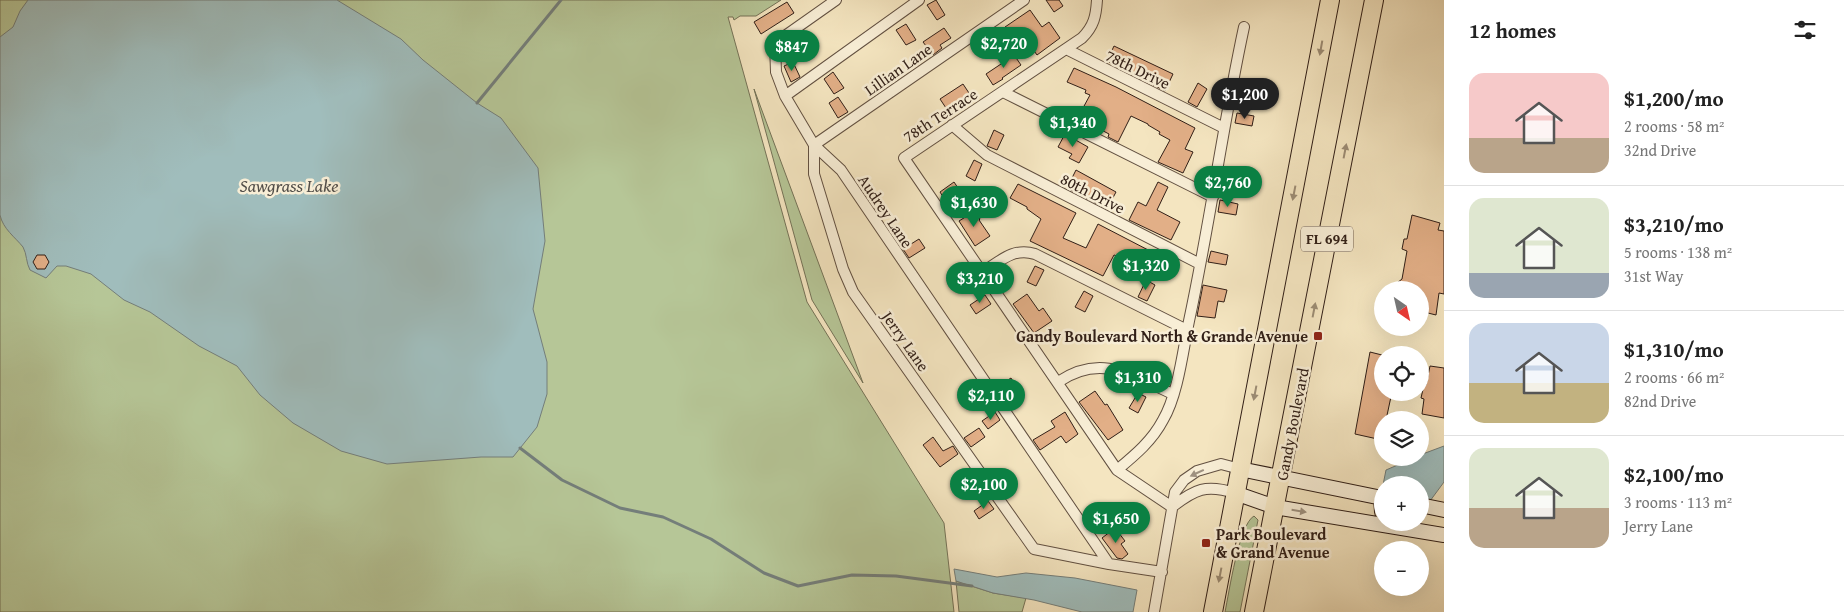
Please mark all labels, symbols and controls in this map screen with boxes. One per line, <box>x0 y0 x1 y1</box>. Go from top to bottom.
text: 12 homes <box>1469 15 1556 46</box>
icon: filters <box>1791 16 1819 44</box>
pin: $2,720 <box>963 27 1045 69</box>
pin: $847 <box>762 30 822 72</box>
text: $2,720 <box>981 31 1027 55</box>
text: $847 <box>775 34 809 58</box>
street label: Lillian Lane <box>859 37 937 101</box>
one-way arrow <box>1317 40 1325 56</box>
street label: 78th Drive <box>1102 43 1174 95</box>
pin: $1,200 <box>1204 78 1286 120</box>
street label: 78th Terrace <box>898 82 982 148</box>
text: $1,200 <box>1222 82 1268 106</box>
text: $1,200/mo <box>1624 83 1724 114</box>
icon: home <box>1509 93 1569 153</box>
pin: $1,340 <box>1032 106 1114 148</box>
text: $1,340 <box>1050 110 1096 134</box>
text: 2 rooms · 58 m² <box>1624 114 1724 138</box>
text: 32nd Drive <box>1624 138 1696 162</box>
one-way arrow <box>1341 143 1349 159</box>
pin: $2,760 <box>1187 166 1269 208</box>
street label: 80th Drive <box>1057 167 1129 219</box>
street label: Audrey Lane <box>853 169 919 253</box>
text: $2,760 <box>1205 170 1251 194</box>
water label: Sawgrass Lake <box>240 172 338 199</box>
pin: $1,630 <box>933 186 1015 228</box>
one-way arrow <box>1290 186 1298 202</box>
text: $1,630 <box>951 190 997 214</box>
text: $3,210/mo <box>1624 209 1724 240</box>
icon: home <box>1509 218 1569 278</box>
road number: FL 694 <box>1301 226 1353 252</box>
text: 5 rooms · 138 m² <box>1624 240 1732 264</box>
pin: $1,320 <box>1105 248 1187 291</box>
text: $1,320 <box>1123 253 1169 277</box>
pin: $3,210 <box>939 262 1021 304</box>
text: 31st Way <box>1624 264 1683 288</box>
text: $3,210 <box>957 266 1003 290</box>
north arrow <box>1374 281 1429 336</box>
map controls <box>1374 281 1429 596</box>
one-way arrow <box>1310 302 1318 318</box>
street label: Jerry Lane <box>875 304 936 376</box>
place label: Gandy Boulevard North & Grande Avenue <box>1016 324 1308 348</box>
marker: Gandy Boulevard North & Grande Avenue <box>1312 330 1324 342</box>
text: $1,310/mo <box>1624 334 1724 365</box>
icon: home <box>1509 343 1569 403</box>
button: locate <box>1374 346 1429 401</box>
pin: $1,310 <box>1097 360 1179 403</box>
text: $1,310 <box>1115 365 1161 389</box>
street label: Gandy Boulevard <box>1269 365 1315 482</box>
text: 2 rooms · 66 m² <box>1624 365 1724 389</box>
pin: $2,110 <box>950 378 1032 421</box>
text: $2,110 <box>968 383 1014 407</box>
one-way arrow <box>1251 385 1259 401</box>
text: 82nd Drive <box>1624 389 1696 413</box>
button: layers <box>1374 411 1429 466</box>
text: $2,100/mo <box>1624 459 1724 490</box>
pin: $2,100 <box>943 468 1025 510</box>
icon: home <box>1509 468 1569 528</box>
one-way arrow <box>1190 469 1204 477</box>
text: $2,100 <box>961 472 1007 496</box>
button: + <box>1374 476 1429 531</box>
text: 3 rooms · 113 m² <box>1624 490 1732 514</box>
pin: $1,650 <box>1075 502 1157 544</box>
text: $1,650 <box>1093 506 1139 530</box>
one-way arrow <box>1291 507 1307 515</box>
text: Jerry Lane <box>1624 514 1693 538</box>
place label: Park Boulevard & Grand Avenue <box>1216 522 1330 564</box>
marker: Park Boulevard & Grand Avenue <box>1200 537 1212 549</box>
button: − <box>1374 541 1429 596</box>
one-way arrow <box>1216 568 1224 584</box>

